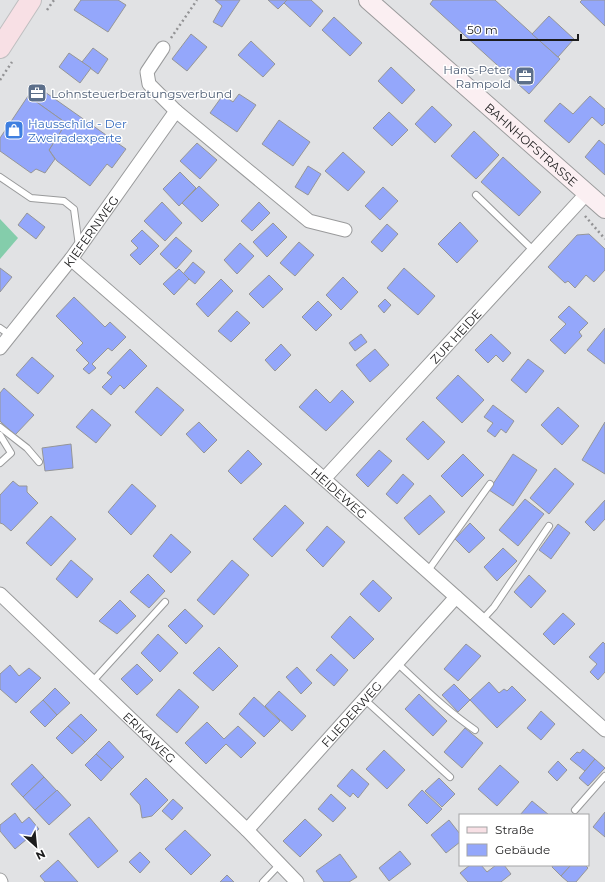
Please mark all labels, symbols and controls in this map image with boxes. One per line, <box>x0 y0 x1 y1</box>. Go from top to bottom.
scale bar <box>461 16 578 42</box>
text: 50 m <box>467 22 498 37</box>
place label: Hans-Peter Rampold <box>443 62 511 91</box>
office icon: Hans-Peter Rampold <box>514 65 536 87</box>
office icon: Lohnsteuerberatungsverbund <box>26 82 48 104</box>
place label: Lohnsteuerberatungsverbund <box>51 86 232 101</box>
street label: BAHNHOFSTRASSE <box>482 99 581 189</box>
place label: Hausschild - Der Zweiradexperte <box>28 116 127 145</box>
shop icon: Hausschild - Der Zweiradexperte <box>3 119 25 141</box>
street label: KIEFERNWEG <box>60 192 121 270</box>
street label: ZUR HEIDE <box>427 306 484 367</box>
street label: HEIDEWEG <box>308 464 370 522</box>
street label: FLIEDERWEG <box>318 678 385 750</box>
street label: ERIKAWEG <box>120 708 179 766</box>
legend <box>459 814 589 866</box>
text: Straße <box>495 822 534 837</box>
north arrow <box>16 826 56 866</box>
text: Gebäude <box>495 842 550 857</box>
text: N <box>33 847 48 863</box>

